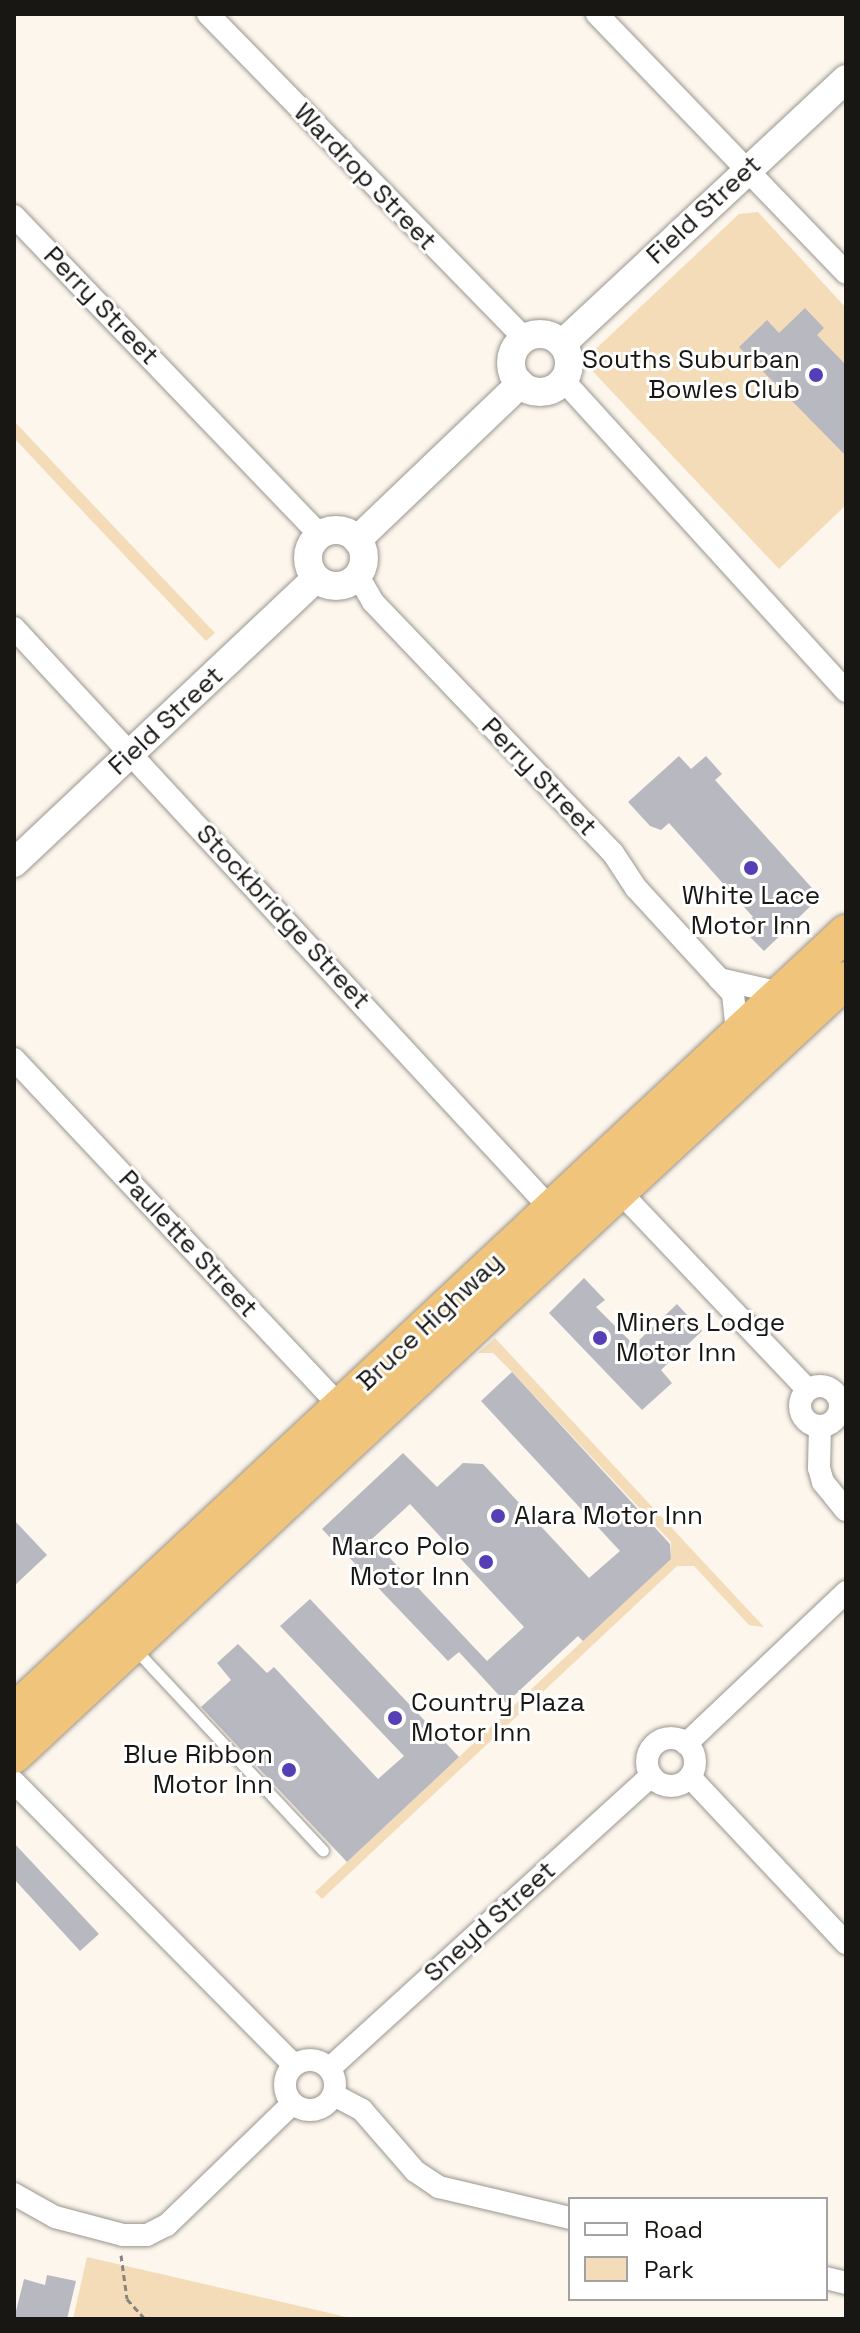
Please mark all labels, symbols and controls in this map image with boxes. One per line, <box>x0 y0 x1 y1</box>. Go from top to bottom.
street label: Wardrop Street <box>287 97 443 257</box>
street label: Field Street <box>640 149 768 271</box>
street label: Perry Street <box>37 240 165 372</box>
place label: Souths Suburban Bowles Club <box>582 344 800 406</box>
marker: Souths Suburban Bowles Club <box>807 366 825 384</box>
street label: Field Street <box>102 660 230 782</box>
street label: Perry Street <box>475 711 603 843</box>
street label: Stockbridge Street <box>189 818 377 1016</box>
marker: White Lace Motor Inn <box>742 859 760 877</box>
place label: White Lace Motor Inn <box>682 880 820 942</box>
street label: Paulette Street <box>112 1164 264 1324</box>
street label: Bruce Highway <box>351 1247 509 1397</box>
place label: Miners Lodge Motor Inn <box>616 1307 785 1368</box>
marker: Miners Lodge Motor Inn <box>591 1329 609 1347</box>
place label: Alara Motor Inn <box>514 1500 703 1532</box>
marker: Alara Motor Inn <box>489 1507 507 1525</box>
place label: Marco Polo Motor Inn <box>331 1531 470 1592</box>
marker: Marco Polo Motor Inn <box>477 1553 495 1571</box>
place label: Country Plaza Motor Inn <box>411 1687 585 1748</box>
marker: Country Plaza Motor Inn <box>386 1709 404 1727</box>
place label: Blue Ribbon Motor Inn <box>123 1739 273 1800</box>
marker: Blue Ribbon Motor Inn <box>280 1761 298 1779</box>
street label: Sneyd Street <box>418 1855 562 1989</box>
legend <box>568 2197 828 2301</box>
text: Road <box>644 2214 703 2245</box>
text: Park <box>644 2254 694 2285</box>

